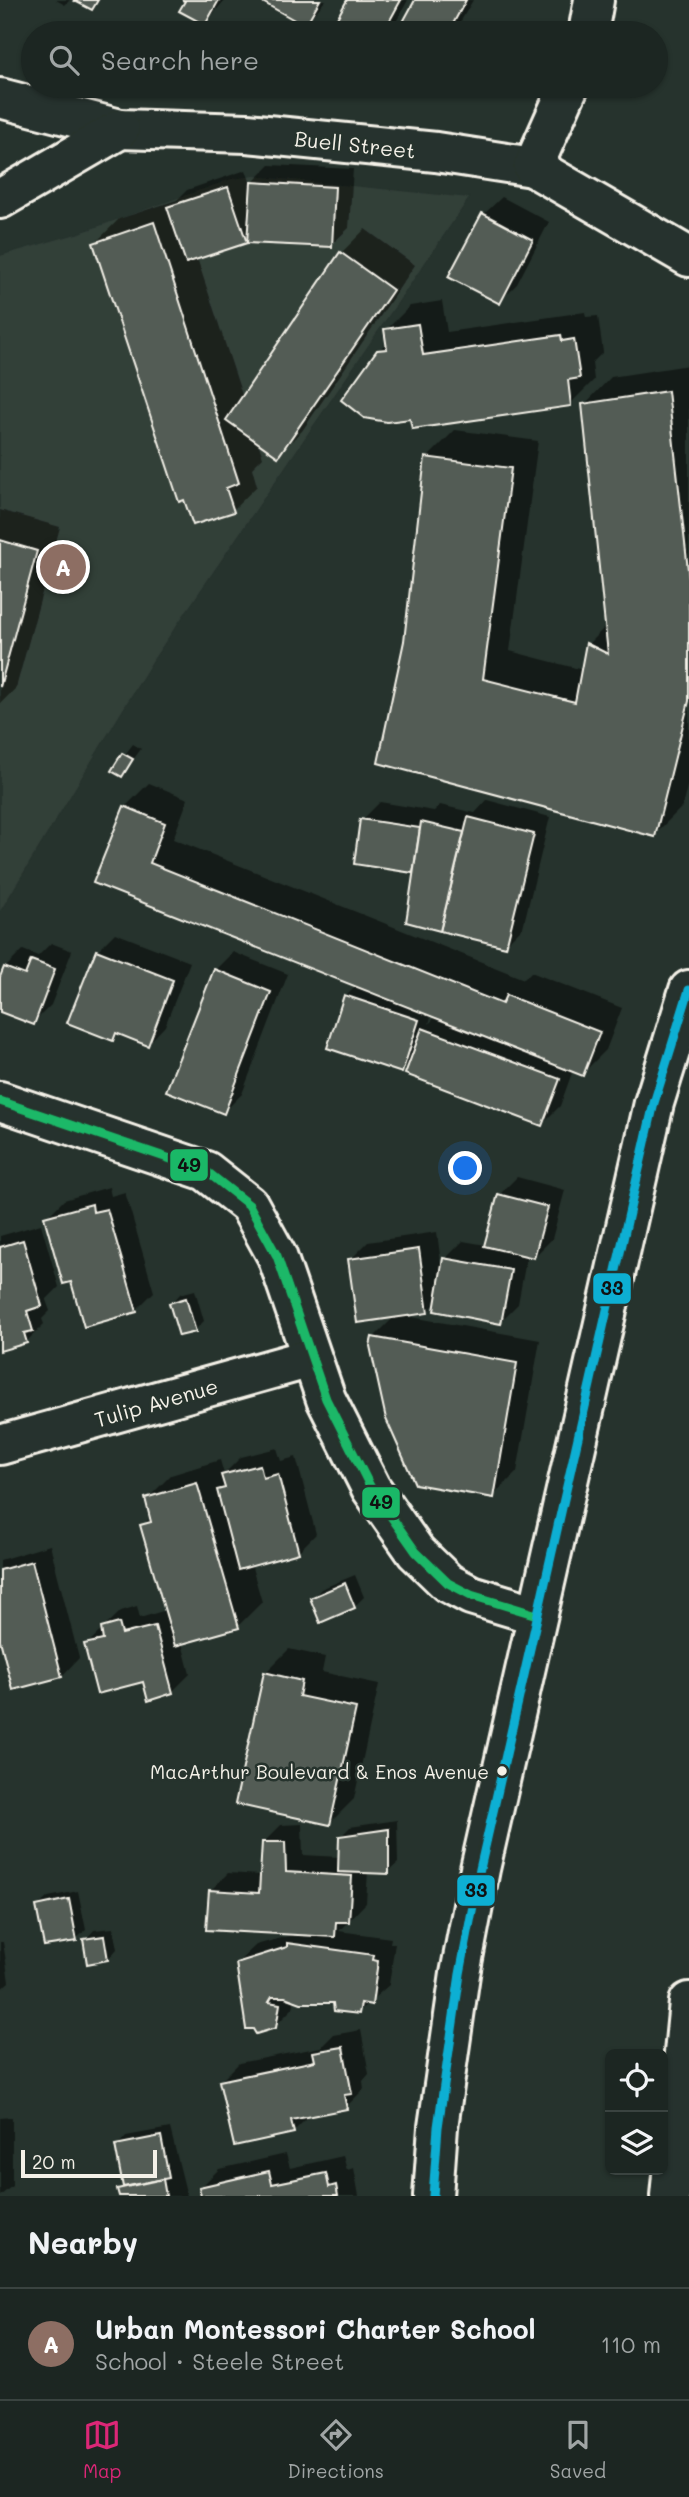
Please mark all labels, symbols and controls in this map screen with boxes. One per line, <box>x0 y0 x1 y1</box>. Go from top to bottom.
search box <box>21 21 668 98</box>
icon: search <box>45 41 83 79</box>
text: Search here <box>101 43 259 77</box>
street label: Buell Street <box>293 124 417 164</box>
pin: A <box>40 541 86 593</box>
line badge: 49 <box>169 1148 209 1182</box>
your location <box>448 1151 482 1185</box>
text: 49 <box>177 1152 201 1177</box>
line badge: 33 <box>592 1272 632 1305</box>
text: 33 <box>601 1275 623 1300</box>
street label: Tulip Avenue <box>91 1371 221 1433</box>
line badge: 49 <box>361 1486 401 1519</box>
text: 49 <box>369 1489 393 1514</box>
place label: MacArthur Boulevard & Enos Avenue <box>150 1759 489 1784</box>
marker: MacArthur Boulevard & Enos Avenue <box>495 1764 509 1778</box>
line badge: 33 <box>456 1874 496 1907</box>
text: 33 <box>465 1877 487 1902</box>
map controls <box>605 2049 668 2175</box>
button: locate <box>605 2049 668 2112</box>
button: layers <box>605 2112 668 2175</box>
scale bar <box>21 2147 158 2179</box>
text: 20 m <box>32 2149 76 2174</box>
text: Nearby <box>28 2222 138 2262</box>
text: Urban Montessori Charter School <box>95 2312 535 2346</box>
text: A <box>43 2329 59 2359</box>
text: 110 m <box>601 2329 661 2359</box>
text: School · Steele Street <box>95 2346 344 2376</box>
tab: Map <box>83 2416 122 2483</box>
tab: Directions <box>287 2416 384 2483</box>
tab: Saved <box>550 2416 606 2483</box>

